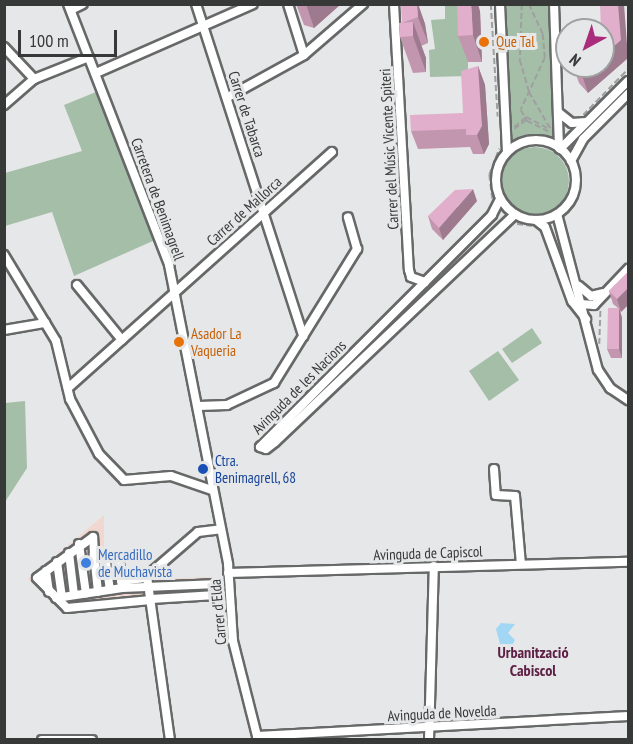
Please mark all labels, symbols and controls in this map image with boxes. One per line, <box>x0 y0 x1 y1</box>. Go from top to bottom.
scale bar <box>21 18 120 56</box>
north arrow <box>555 18 615 78</box>
text: 100 m <box>29 29 69 52</box>
place label: Que Tal <box>496 33 535 51</box>
marker: Que Tal <box>477 35 491 49</box>
text: N <box>565 50 584 71</box>
street label: Carrer del Músic Vicente Spiteri <box>376 68 402 230</box>
street label: Carrer de Tabarca <box>225 69 269 159</box>
street label: Carretera de Benimagrell <box>127 135 189 263</box>
street label: Carrer de Mallorca <box>203 173 285 249</box>
place label: Asador La Vaqueria <box>191 324 241 359</box>
marker: Asador La Vaqueria <box>172 335 186 349</box>
street label: Avinguda de les Nacions <box>248 336 350 438</box>
place label: Ctra. Benimagrell, 68 <box>215 451 297 486</box>
marker: Ctra. Benimagrell, 68 <box>196 462 210 476</box>
street label: Avinguda de Capiscol <box>373 542 483 564</box>
place label: Mercadillo de Muchavista <box>98 545 172 580</box>
marker: Mercadillo de Muchavista <box>79 556 93 570</box>
street label: Carrer d'Elda <box>206 578 230 646</box>
district label: Urbanització Cabiscol <box>497 642 569 680</box>
street label: Avinguda de Novelda <box>387 701 497 725</box>

